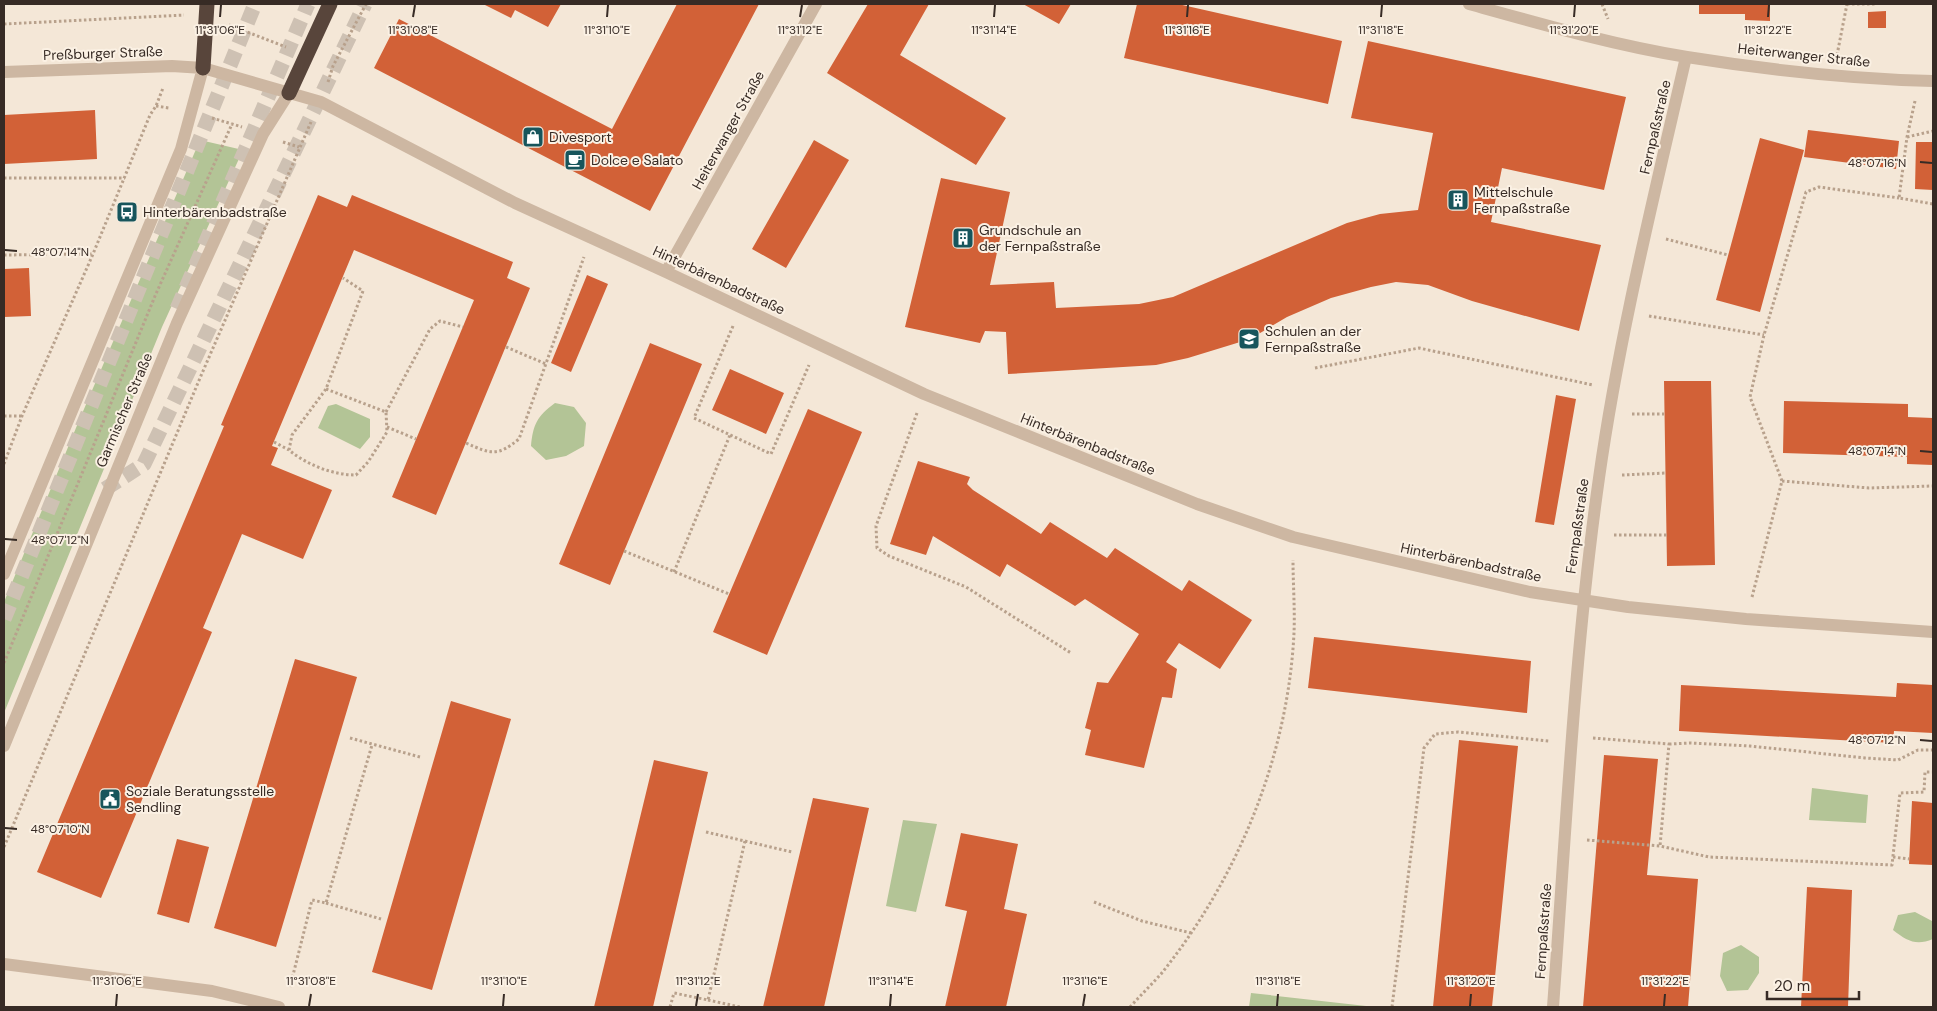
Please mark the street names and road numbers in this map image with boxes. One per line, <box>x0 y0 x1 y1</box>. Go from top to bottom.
street label: Heiterwanger Straße <box>1737 39 1871 71</box>
street label: Preßburger Straße <box>43 42 163 64</box>
street label: Heiterwanger Straße <box>688 67 768 193</box>
street label: Fernpaßstraße <box>1635 78 1675 176</box>
street label: Hinterbärenbadstraße <box>650 241 788 319</box>
street label: Garmischer Straße <box>92 350 156 470</box>
street label: Hinterbärenbadstraße <box>1018 409 1158 479</box>
street label: Fernpaßstraße <box>1561 477 1593 575</box>
street label: Hinterbärenbadstraße <box>1399 538 1543 586</box>
street label: Fernpaßstraße <box>1531 882 1555 980</box>

